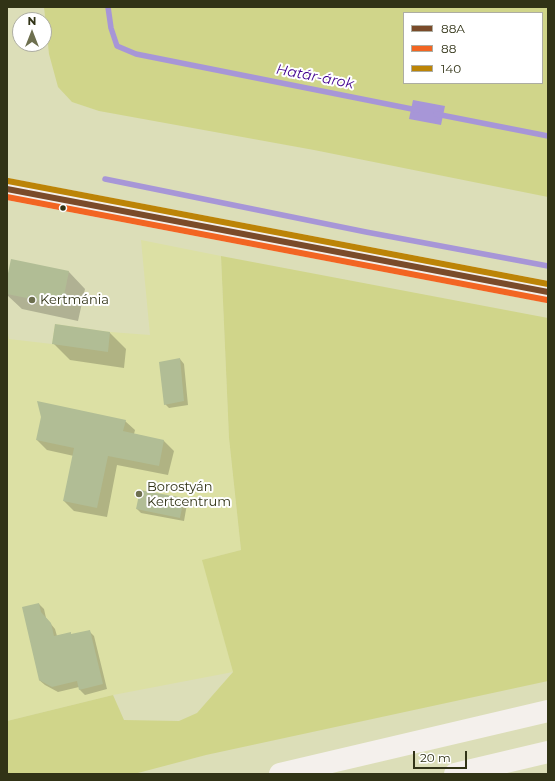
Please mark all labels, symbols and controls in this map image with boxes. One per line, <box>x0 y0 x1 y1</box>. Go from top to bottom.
north arrow <box>12 12 52 52</box>
legend <box>403 12 543 84</box>
text: N <box>28 14 36 28</box>
text: 88A <box>441 21 465 36</box>
text: 88 <box>441 41 456 56</box>
water label: Határ-árok <box>275 61 355 93</box>
text: 140 <box>441 61 461 76</box>
unlabelled marker <box>58 203 68 213</box>
place label: Kertmánia <box>40 292 109 308</box>
marker: Kertmánia <box>27 295 37 305</box>
place label: Borostyán Kertcentrum <box>147 479 231 510</box>
marker: Borostyán Kertcentrum <box>134 489 144 499</box>
scale bar <box>415 743 469 769</box>
text: 20 m <box>420 750 451 765</box>

